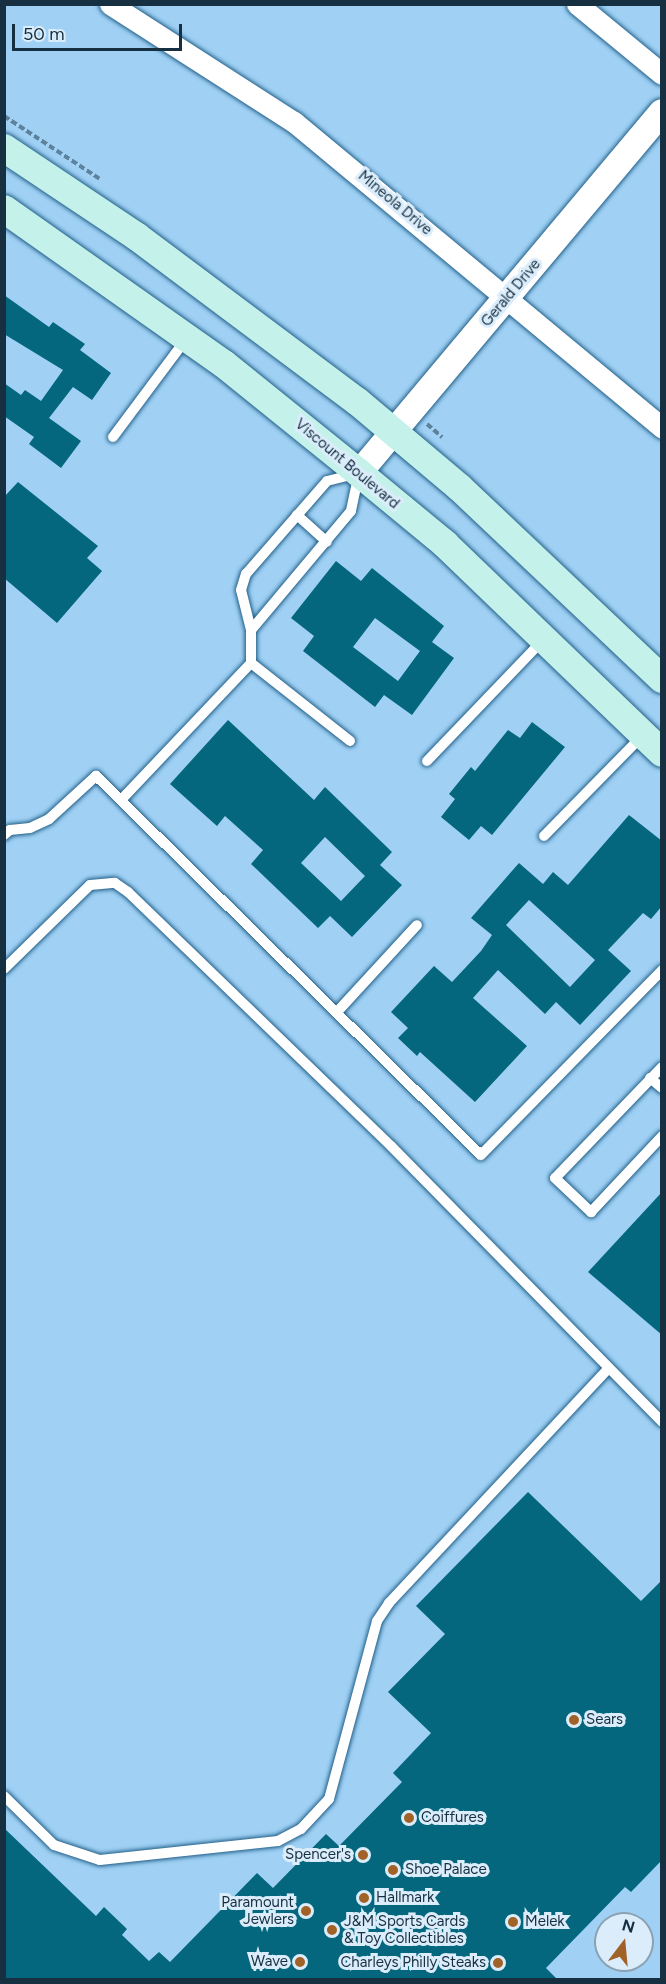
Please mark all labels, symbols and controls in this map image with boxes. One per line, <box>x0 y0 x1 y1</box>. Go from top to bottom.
scale bar <box>15 12 184 50</box>
text: 50 m <box>23 23 65 45</box>
street label: Mineola Drive <box>354 167 436 239</box>
street label: Gerald Drive <box>477 256 545 330</box>
street label: Viscount Boulevard <box>291 415 403 513</box>
place label: Sears <box>586 1711 623 1729</box>
marker: Sears <box>567 1713 581 1727</box>
place label: Coiffures <box>421 1809 484 1827</box>
marker: Coiffures <box>402 1811 416 1825</box>
place label: Spencer's <box>285 1846 351 1864</box>
marker: Spencer's <box>356 1848 370 1862</box>
place label: Shoe Palace <box>405 1861 487 1879</box>
marker: Shoe Palace <box>386 1863 400 1877</box>
place label: Hallmark <box>376 1889 434 1907</box>
marker: Hallmark <box>357 1891 371 1905</box>
place label: Paramount Jewlers <box>221 1893 294 1928</box>
marker: Paramount Jewlers <box>299 1904 313 1918</box>
place label: J&M Sports Cards & Toy Collectibles <box>344 1912 465 1947</box>
north arrow <box>594 1912 654 1972</box>
place label: Melek <box>525 1913 565 1931</box>
marker: Melek <box>506 1915 520 1929</box>
text: N <box>620 1915 637 1937</box>
marker: J&M Sports Cards & Toy Collectibles <box>325 1923 339 1937</box>
place label: Wave <box>251 1953 288 1971</box>
place label: Charleys Philly Steaks <box>341 1954 486 1972</box>
marker: Wave <box>293 1955 307 1969</box>
marker: Charleys Philly Steaks <box>491 1956 505 1970</box>

